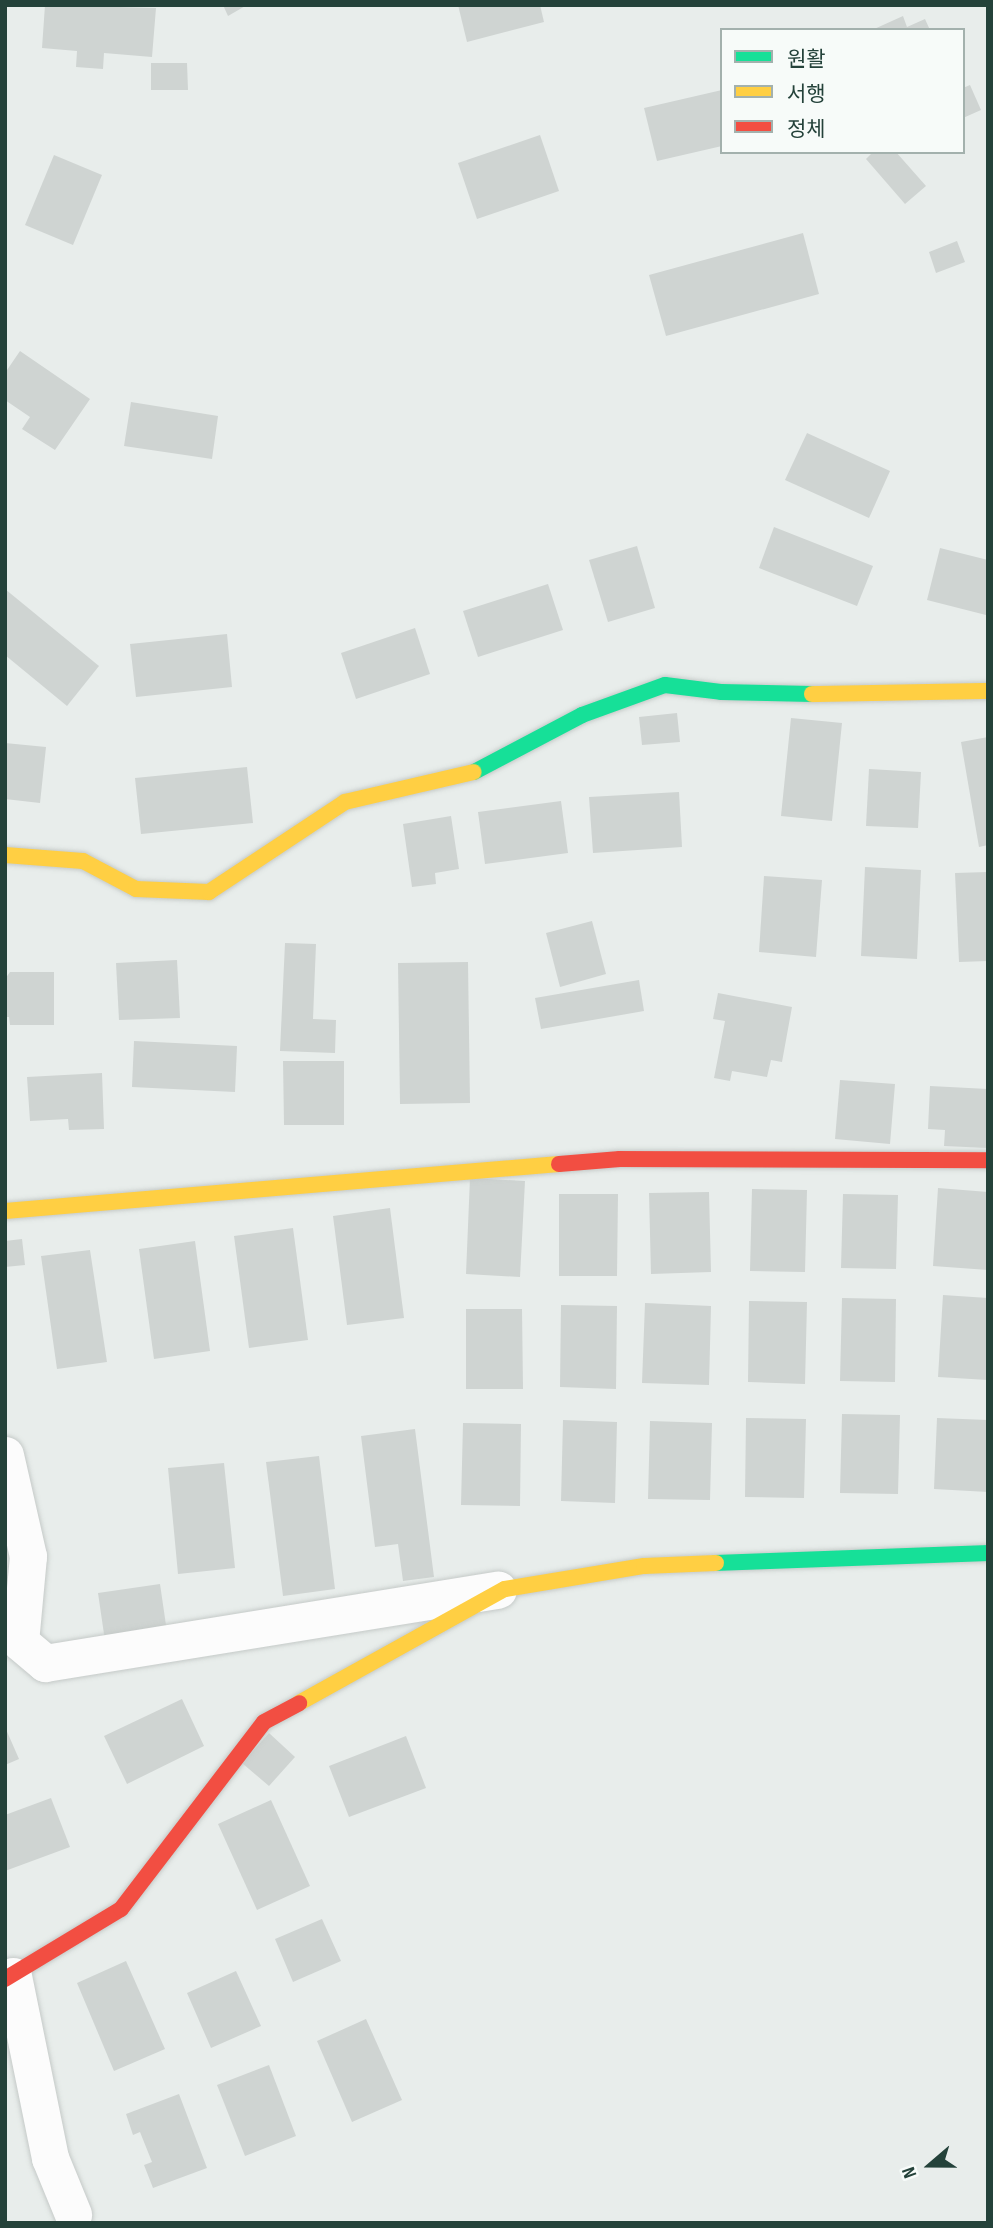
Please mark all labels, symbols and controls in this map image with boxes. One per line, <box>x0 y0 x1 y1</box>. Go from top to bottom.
legend <box>720 28 965 154</box>
text: 원활 <box>787 47 826 72</box>
text: 서행 <box>787 82 826 107</box>
text: 정체 <box>787 117 826 142</box>
north arrow <box>895 2130 965 2200</box>
text: N <box>897 2164 922 2181</box>

